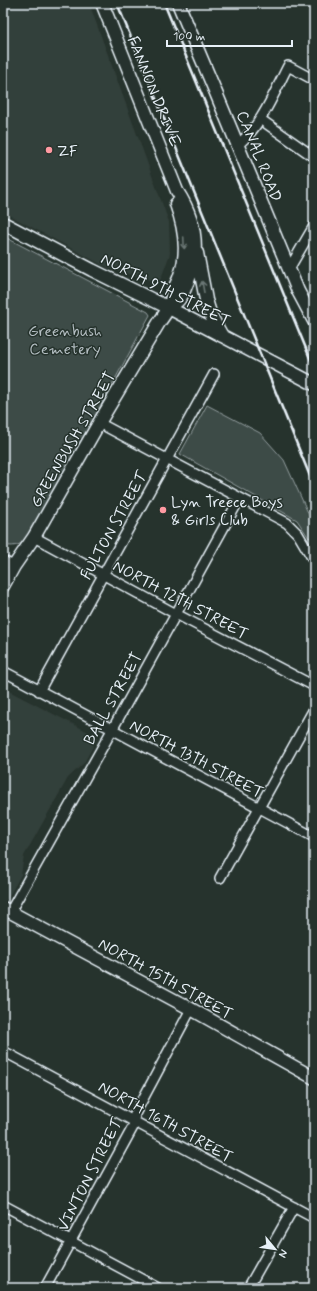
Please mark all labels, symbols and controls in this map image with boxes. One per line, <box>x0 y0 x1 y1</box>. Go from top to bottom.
scale bar <box>167 22 292 48</box>
text: 100 m <box>173 29 205 45</box>
street label: FANNON DRIVE <box>122 33 185 150</box>
street label: CANAL ROAD <box>231 108 286 205</box>
place label: ZF <box>57 141 78 162</box>
marker: ZF <box>44 145 54 155</box>
one-way arrow <box>180 236 188 249</box>
street label: NORTH 9TH STREET <box>97 249 234 332</box>
one-way arrow <box>199 281 207 294</box>
park label: Greenbush Cemetery <box>28 321 102 360</box>
street label: GREENBUSH STREET <box>26 368 121 512</box>
street label: FULTON STREET <box>76 467 153 584</box>
place label: Lyn Treece Boys & Girls Club <box>171 492 283 531</box>
marker: Lyn Treece Boys & Girls Club <box>158 505 168 515</box>
street label: NORTH 12TH STREET <box>109 556 252 645</box>
street label: BALL STREET <box>79 649 147 749</box>
street label: NORTH 13TH STREET <box>126 715 267 804</box>
street label: NORTH 15TH STREET <box>94 934 236 1025</box>
street label: NORTH 16TH STREET <box>94 1077 236 1168</box>
street label: VINTON STREET <box>53 1113 128 1235</box>
north arrow <box>255 1229 295 1269</box>
text: N <box>275 1247 291 1260</box>

